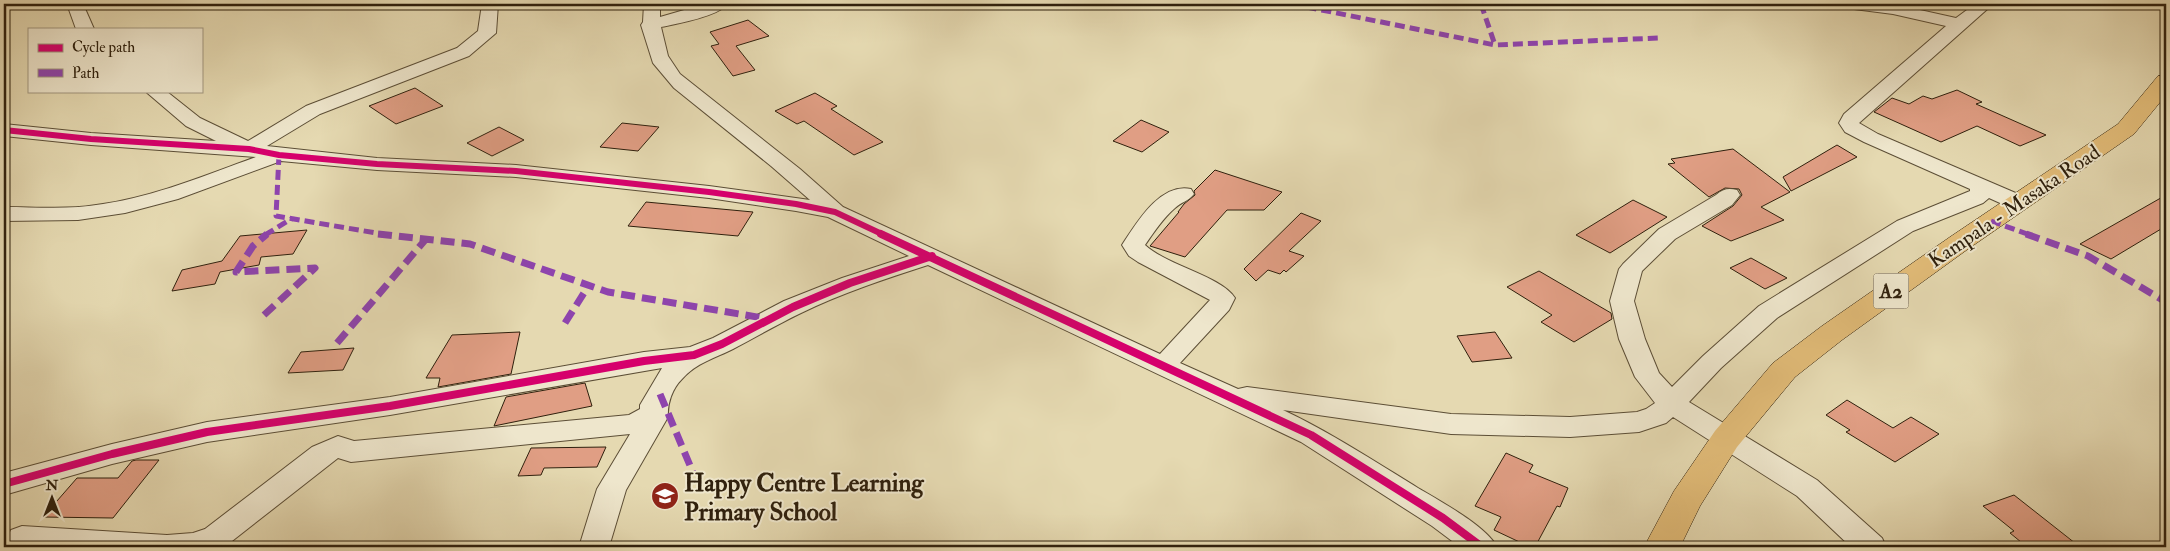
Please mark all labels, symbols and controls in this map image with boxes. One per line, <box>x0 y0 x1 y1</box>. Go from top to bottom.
legend <box>28 28 202 92</box>
text: Cycle path <box>72 38 135 58</box>
text: Path <box>72 64 99 83</box>
street label: Kampala - Masaka Road <box>1923 138 2106 274</box>
road number: A2 <box>1874 274 1908 308</box>
place label: Happy Centre Learning Primary School <box>684 468 925 528</box>
north arrow <box>28 474 78 524</box>
text: N <box>45 477 59 494</box>
school or university icon: Happy Centre Learning Primary School <box>650 481 680 511</box>

